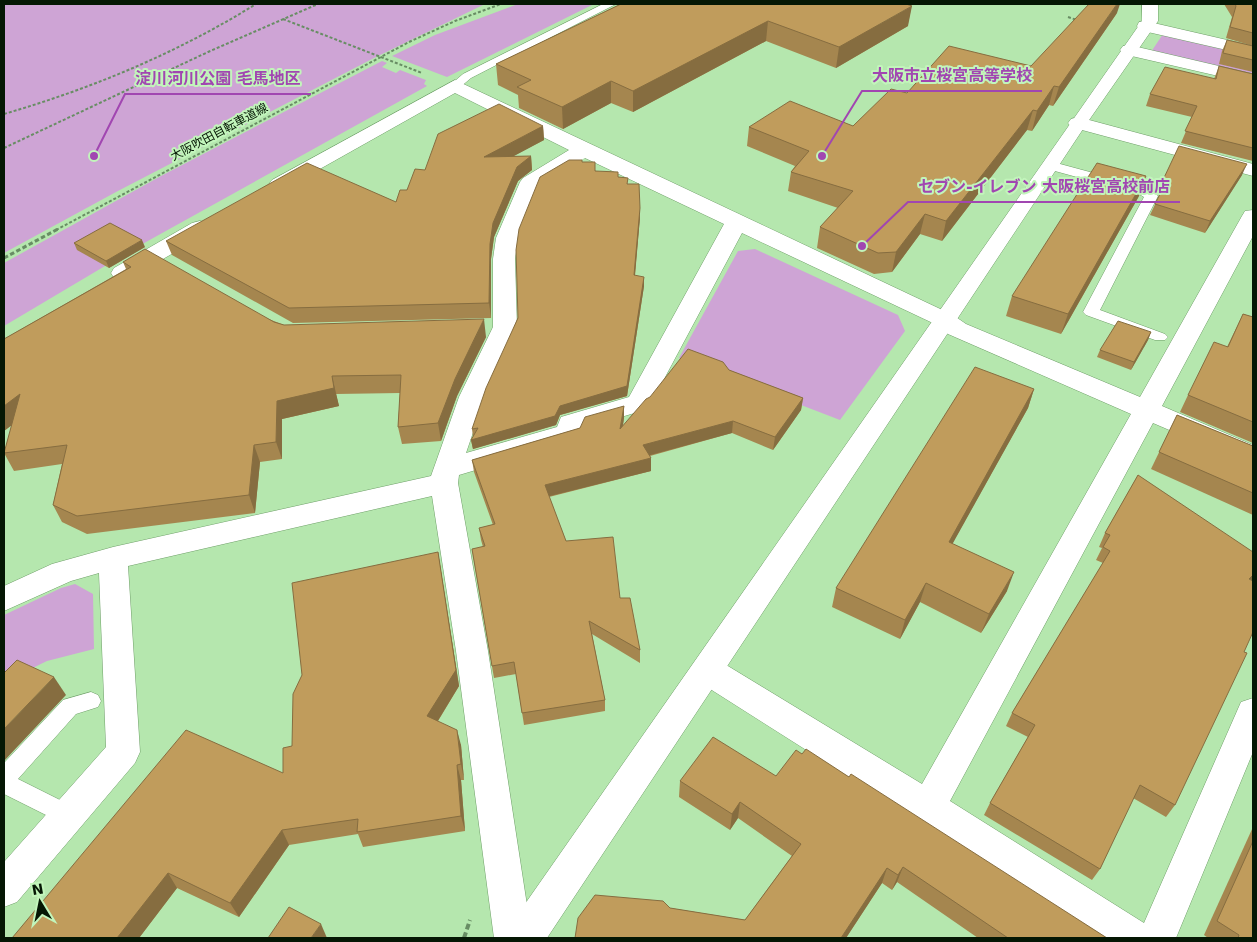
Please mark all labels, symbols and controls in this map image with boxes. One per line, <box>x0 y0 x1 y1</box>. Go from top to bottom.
callout: 大阪市立桜宮高等学校 <box>862 60 1042 91</box>
callout: 淀川河川公園 毛馬地区 <box>125 63 311 94</box>
text: 大阪市立桜宮高等学校 <box>872 66 1032 85</box>
text: 淀川河川公園 毛馬地区 <box>135 69 301 88</box>
street label: 大阪吹田自転車道線 <box>168 100 270 164</box>
callout: セブン-イレブン 大阪桜宮高校前店 <box>908 171 1180 202</box>
text: セブン-イレブン 大阪桜宮高校前店 <box>918 177 1170 196</box>
north arrow <box>15 877 65 927</box>
text: N <box>31 880 45 898</box>

